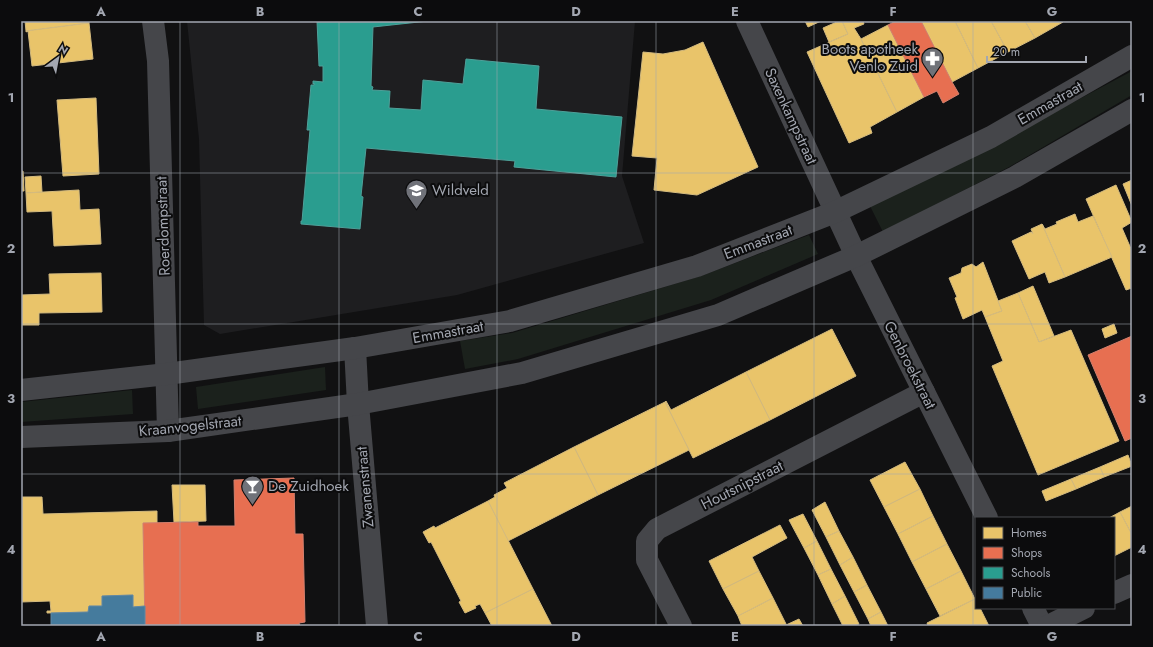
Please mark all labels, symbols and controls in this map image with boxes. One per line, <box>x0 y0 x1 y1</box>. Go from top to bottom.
text: A <box>95 2 106 21</box>
text: B <box>256 2 265 21</box>
text: C <box>413 2 423 21</box>
text: D <box>571 2 581 21</box>
text: E <box>731 2 739 21</box>
text: F <box>889 2 897 21</box>
text: G <box>1047 2 1058 21</box>
north arrow <box>38 38 78 78</box>
place label: Boots apotheek Venlo Zuid <box>822 38 918 77</box>
scale bar <box>987 38 1086 64</box>
text: N <box>55 40 71 59</box>
text: 20 m <box>993 43 1020 61</box>
pharmacy icon: Boots apotheek Venlo Zuid <box>920 45 946 78</box>
street label: Saxenkampstraat <box>759 64 823 168</box>
street label: Emmastraat <box>1013 75 1087 130</box>
text: 1 <box>8 88 14 107</box>
text: 1 <box>1139 88 1145 107</box>
street label: Roerdompstraat <box>150 176 176 276</box>
school or university icon: Wildveld <box>404 177 430 210</box>
place label: Wildveld <box>432 179 489 201</box>
street label: Emmastraat <box>721 219 796 265</box>
text: 2 <box>7 239 15 258</box>
text: 2 <box>1138 239 1146 258</box>
street label: Emmastraat <box>411 315 486 349</box>
street label: Genbroekstraat <box>878 317 942 413</box>
text: 3 <box>7 389 15 408</box>
text: 3 <box>1138 389 1146 408</box>
street label: Kraanvogelstraat <box>138 410 243 442</box>
street label: Zwanenstraat <box>350 445 379 528</box>
street label: Houtsnipstraat <box>697 455 787 515</box>
bar icon: De Zuidhoek <box>239 473 265 506</box>
place label: De Zuidhoek <box>268 475 349 497</box>
legend <box>975 517 1115 609</box>
text: Homes <box>1011 524 1047 542</box>
text: 4 <box>6 540 16 559</box>
text: 4 <box>1137 540 1147 559</box>
text: Shops <box>1011 544 1042 562</box>
text: Schools <box>1011 564 1050 582</box>
text: Public <box>1011 584 1042 602</box>
text: A <box>95 627 106 646</box>
text: B <box>256 627 265 646</box>
text: C <box>413 627 423 646</box>
text: D <box>571 627 581 646</box>
text: E <box>731 627 739 646</box>
text: F <box>889 627 897 646</box>
text: G <box>1047 627 1058 646</box>

